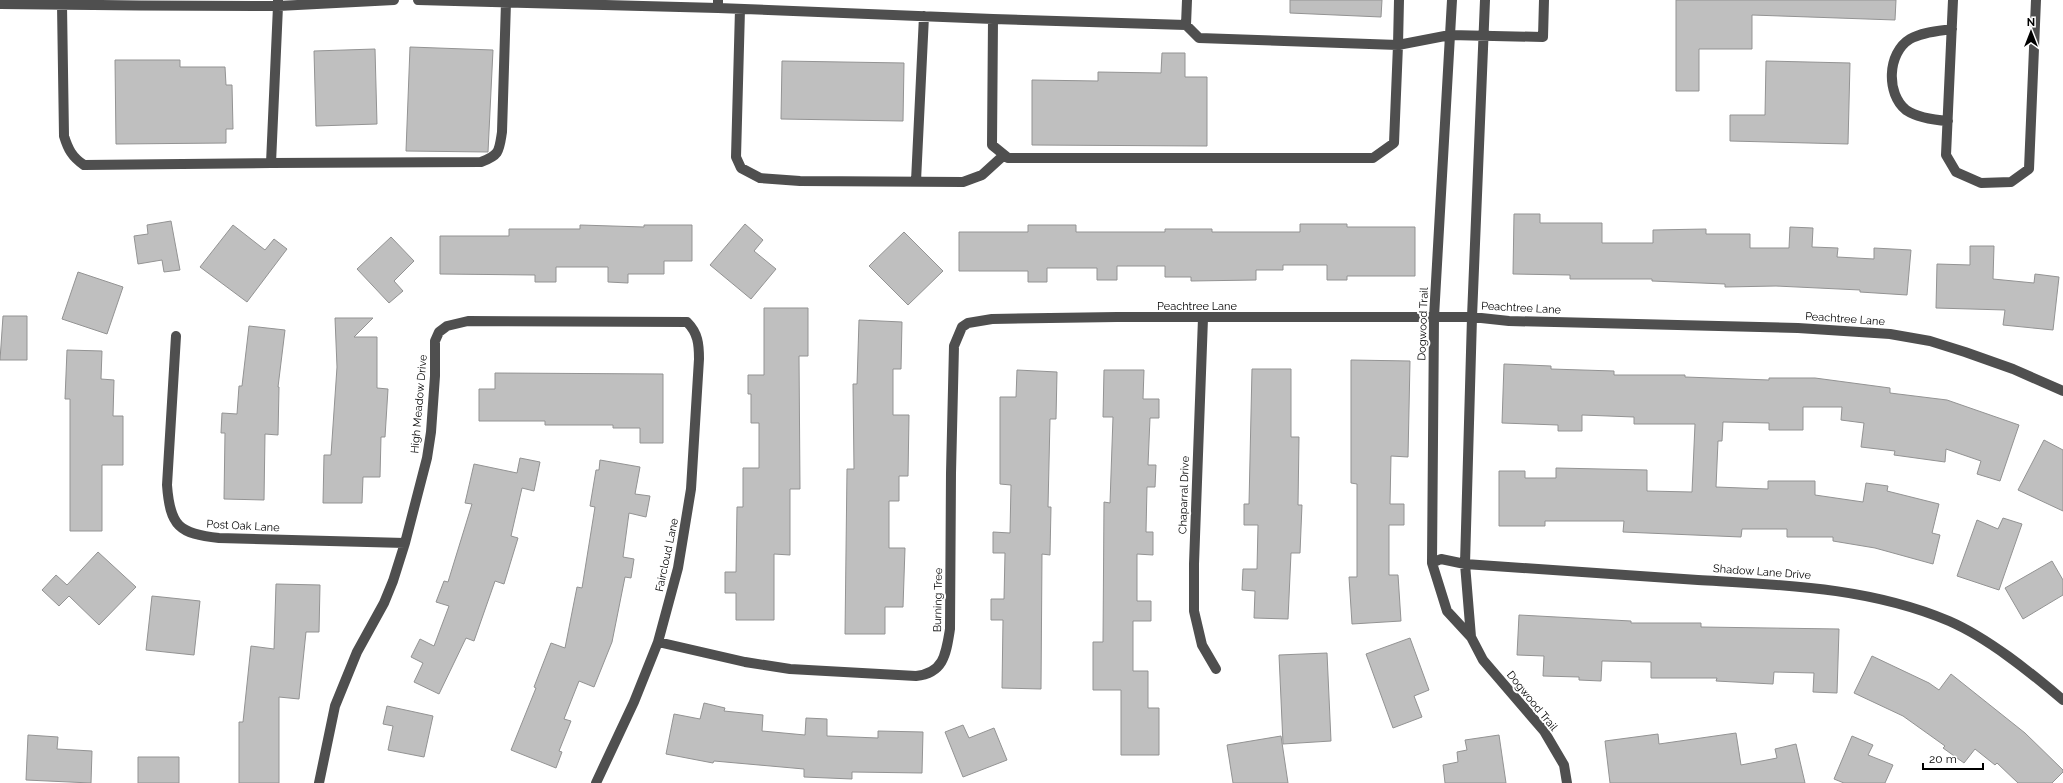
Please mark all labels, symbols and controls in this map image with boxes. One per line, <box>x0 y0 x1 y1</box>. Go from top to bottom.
north arrow <box>2011 12 2051 52</box>
text: N <box>2027 16 2035 29</box>
street label: Dogwood Trail <box>1415 287 1431 361</box>
street label: Peachtree Lane <box>1481 299 1562 317</box>
street label: Peachtree Lane <box>1157 300 1238 313</box>
street label: Peachtree Lane <box>1805 310 1886 328</box>
street label: High Meadow Drive <box>408 353 430 454</box>
street label: Chaparral Drive <box>1176 455 1192 534</box>
street label: Faircloud Lane <box>653 517 681 593</box>
street label: Post Oak Lane <box>206 518 280 534</box>
street label: Shadow Lane Drive <box>1713 562 1812 582</box>
street label: Burning Tree <box>931 567 945 632</box>
street label: Dogwood Trail <box>1504 668 1560 734</box>
scale bar <box>1923 745 1983 771</box>
text: 20 m <box>1929 752 1957 766</box>

